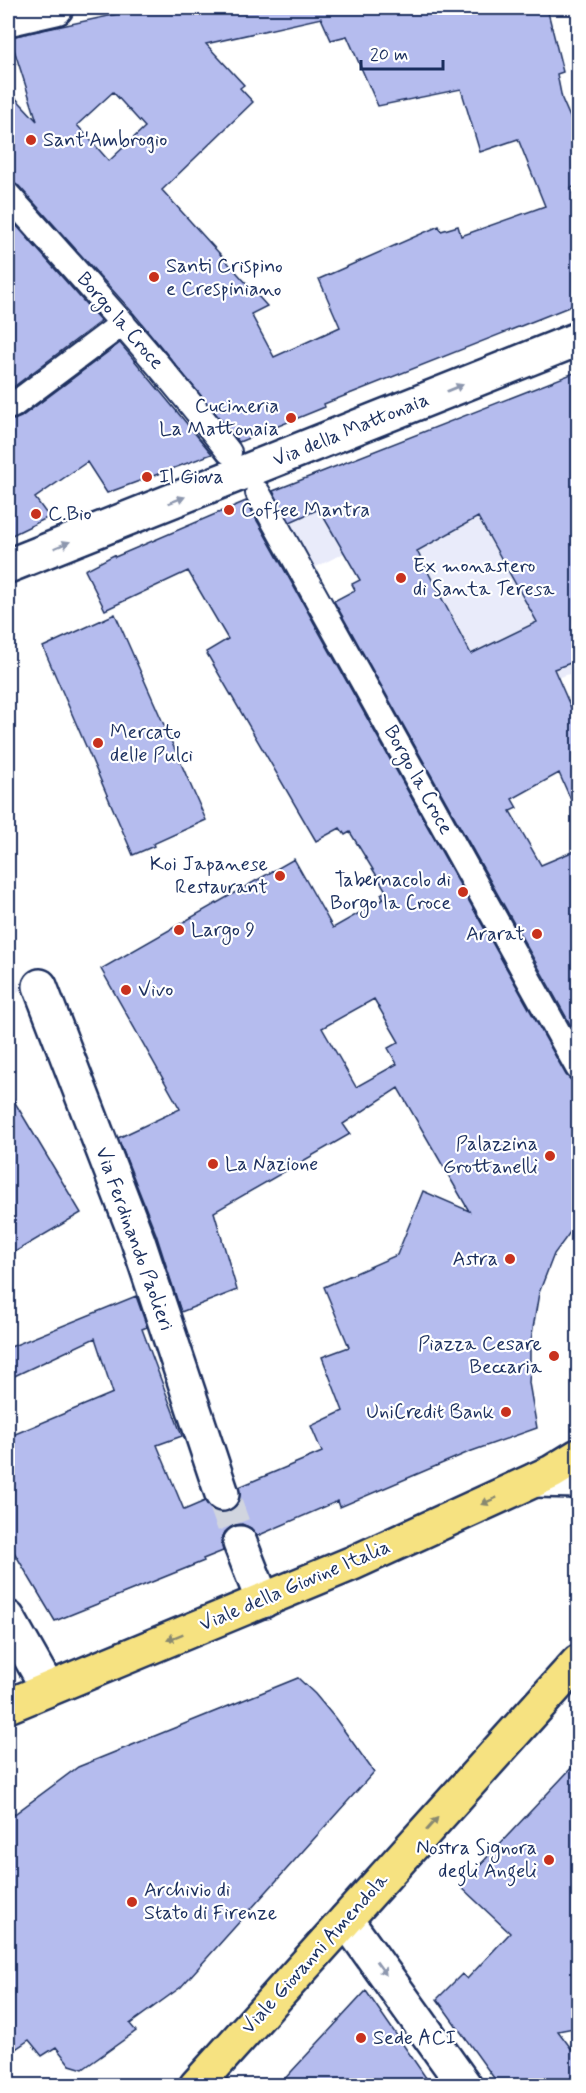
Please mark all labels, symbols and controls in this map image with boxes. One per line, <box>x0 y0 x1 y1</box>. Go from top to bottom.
scale bar <box>361 33 444 71</box>
text: 20 m <box>370 43 408 67</box>
place label: Sant'Ambrogio <box>43 127 167 154</box>
marker: Sant'Ambrogio <box>24 133 38 147</box>
place label: Santi Crispino e Crespiniano <box>166 253 283 303</box>
street label: Borgo la Croce <box>69 267 170 376</box>
marker: Santi Crispino e Crespiniano <box>147 270 161 284</box>
one-way arrow <box>446 383 464 392</box>
street label: Via della Mattonaia <box>269 386 433 474</box>
place label: Cucineria La Mattonaia <box>159 393 279 443</box>
marker: Cucineria La Mattonaia <box>284 411 298 425</box>
place label: Il Giova <box>159 464 224 491</box>
marker: Il Giova <box>140 470 154 484</box>
one-way arrow <box>168 494 186 504</box>
place label: Coffee Mantra <box>241 497 370 524</box>
place label: C.Bio <box>48 501 92 528</box>
marker: Coffee Mantra <box>222 503 236 517</box>
marker: C.Bio <box>29 507 43 521</box>
one-way arrow <box>53 540 71 549</box>
place label: Ex monastero di Santa Teresa <box>413 553 556 603</box>
marker: Ex monastero di Santa Teresa <box>394 571 408 585</box>
place label: Mercato delle Pulci <box>110 719 193 769</box>
street label: Borgo la Croce <box>376 721 459 840</box>
marker: Mercato delle Pulci <box>91 736 105 750</box>
place label: Koi Japanese Restaurant <box>150 851 268 901</box>
place label: Tabernacolo di Borgo la Croce <box>330 867 451 918</box>
marker: Koi Japanese Restaurant <box>273 869 287 883</box>
marker: Tabernacolo di Borgo la Croce <box>456 885 470 899</box>
place label: Largo 9 <box>191 917 255 945</box>
place label: Ararat <box>466 921 525 948</box>
marker: Largo 9 <box>172 923 186 937</box>
marker: Ararat <box>530 927 544 941</box>
place label: Vivo <box>138 977 173 1004</box>
marker: Vivo <box>119 983 133 997</box>
place label: Palazzina Grottanelli <box>443 1131 538 1181</box>
street label: Via Ferdinando Paolieri <box>88 1143 180 1335</box>
marker: Palazzina Grottanelli <box>543 1149 557 1163</box>
place label: La Nazione <box>225 1151 318 1178</box>
marker: La Nazione <box>206 1157 220 1171</box>
place label: Astra <box>452 1246 498 1273</box>
marker: Astra <box>503 1252 517 1266</box>
place label: Piazza Cesare Beccaria <box>418 1331 543 1381</box>
marker: Piazza Cesare Beccaria <box>547 1349 561 1363</box>
place label: UniCredit Bank <box>366 1399 494 1426</box>
marker: UniCredit Bank <box>499 1405 513 1419</box>
one-way arrow <box>480 1496 497 1505</box>
street label: Viale della Giovine Italia <box>195 1534 395 1638</box>
one-way arrow <box>166 1633 184 1642</box>
one-way arrow <box>425 1817 438 1832</box>
place label: Nostra Signora degli Angeli <box>416 1835 537 1887</box>
marker: Nostra Signora degli Angeli <box>542 1853 556 1867</box>
street label: Viale Giovanni Amendola <box>235 1867 395 2040</box>
place label: Archivio di Stato di Firenze <box>144 1877 277 1927</box>
marker: Archivio di Stato di Firenze <box>125 1895 139 1909</box>
one-way arrow <box>375 1959 387 1975</box>
place label: Sede ACI <box>373 2025 456 2052</box>
marker: Sede ACI <box>354 2031 368 2045</box>

